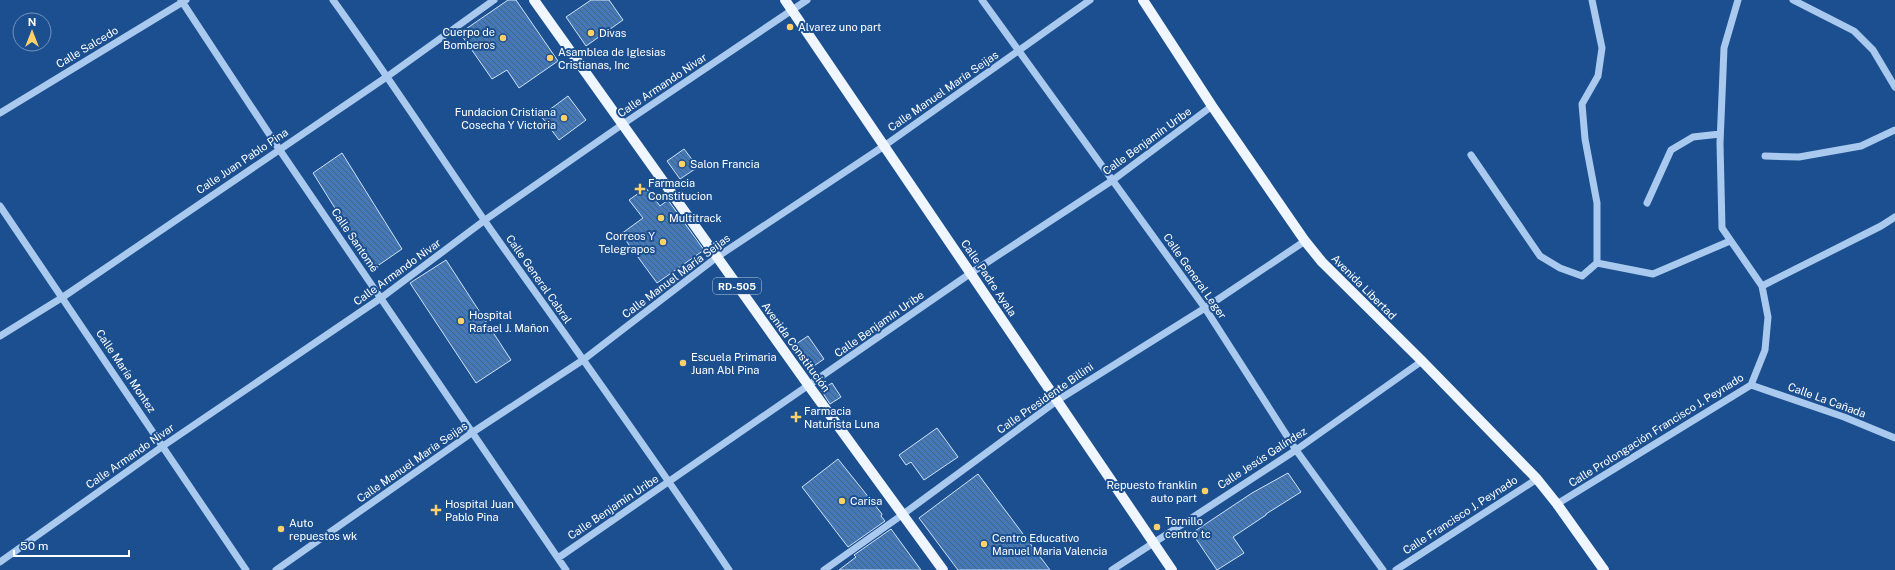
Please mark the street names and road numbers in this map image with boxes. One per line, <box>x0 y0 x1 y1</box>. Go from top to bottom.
street label: Calle Salcedo <box>54 24 120 70</box>
street label: Calle Manuel María Seijas <box>886 48 1001 134</box>
street label: Calle Armando Nivar <box>615 51 709 119</box>
street label: Calle Benjamín Uribe <box>1100 105 1194 177</box>
street label: Calle Juan Pablo Pina <box>194 126 290 196</box>
street label: Calle Santomé <box>329 206 381 274</box>
street label: Calle Manuel María Seijas <box>620 231 733 320</box>
street label: Calle General Leger <box>1161 231 1229 321</box>
street label: Calle General Cabral <box>504 232 574 326</box>
street label: Calle Armando Nivar <box>351 236 443 308</box>
street label: Calle Padre Ayala <box>959 237 1019 319</box>
street label: Avenida Libertad <box>1329 252 1399 322</box>
road number: RD-505 <box>713 278 761 294</box>
street label: Calle Benjamín Uribe <box>832 289 926 359</box>
street label: Avenida Constitución <box>760 300 832 394</box>
street label: Calle María Montez <box>94 327 158 415</box>
street label: Calle Presidente Billini <box>995 360 1095 436</box>
street label: Calle Prolongación Francisco J. Peynado <box>1566 371 1746 489</box>
street label: Calle La Cañada <box>1786 380 1868 420</box>
street label: Calle Manuel María Seijas <box>355 419 470 505</box>
street label: Calle Armando Nivar <box>84 421 176 491</box>
street label: Calle Jesús Galíndez <box>1215 425 1309 491</box>
street label: Calle Benjamín Uribe <box>566 472 660 542</box>
street label: Calle Francisco J. Peynado <box>1401 473 1519 557</box>

